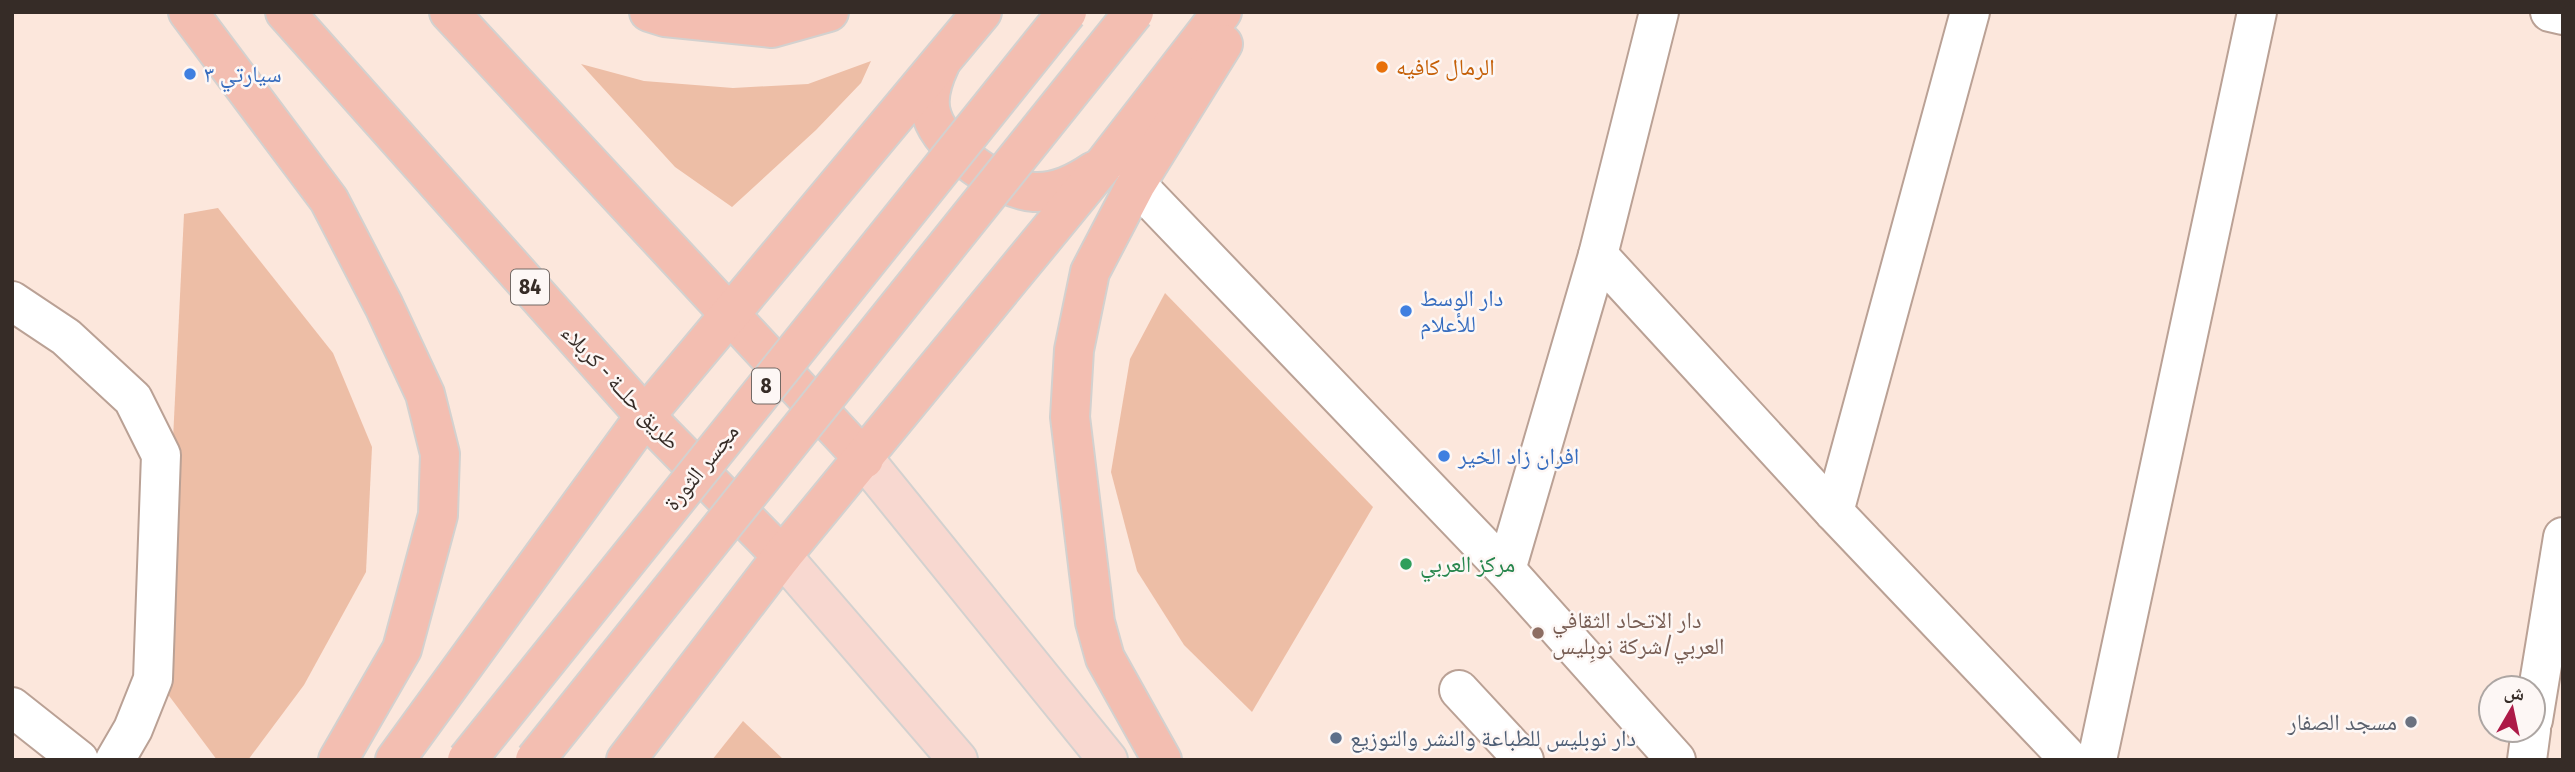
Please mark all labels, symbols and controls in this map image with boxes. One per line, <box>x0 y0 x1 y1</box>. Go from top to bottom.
place label: الرمال كافيه <box>1396 53 1495 81</box>
marker: الرمال كافيه <box>1374 59 1390 75</box>
place label: سيارتي ٣ <box>204 60 282 93</box>
marker: سيارتي ٣ <box>182 66 198 82</box>
road number: 84 <box>511 270 549 304</box>
place label: دار الوسط للأعلام <box>1420 284 1503 340</box>
marker: دار الوسط للأعلام <box>1398 303 1414 319</box>
street label: طريق حلــة - كربلاء <box>556 318 686 456</box>
road number: 8 <box>752 368 780 404</box>
street label: مجسر الثورة <box>658 418 744 516</box>
place label: افران زاد الخير <box>1457 442 1579 470</box>
marker: افران زاد الخير <box>1436 448 1452 464</box>
place label: مركز العربي <box>1420 550 1515 583</box>
marker: مركز العربي <box>1398 556 1414 572</box>
place label: دار الاتحاد الثقافي العربي/شركة نوبِليس <box>1552 606 1725 665</box>
marker: دار الاتحاد الثقافي العربي/شركة نوبِليس <box>1530 625 1546 641</box>
north arrow <box>2477 674 2547 744</box>
text: ش <box>2503 680 2526 706</box>
place label: مسجد الصفار <box>2287 708 2397 736</box>
marker: مسجد الصفار <box>2403 714 2419 730</box>
place label: دار نوبليس للطباعة والنشر والتوزيع <box>1350 724 1636 753</box>
marker: دار نوبليس للطباعة والنشر والتوزيع <box>1328 730 1344 746</box>

